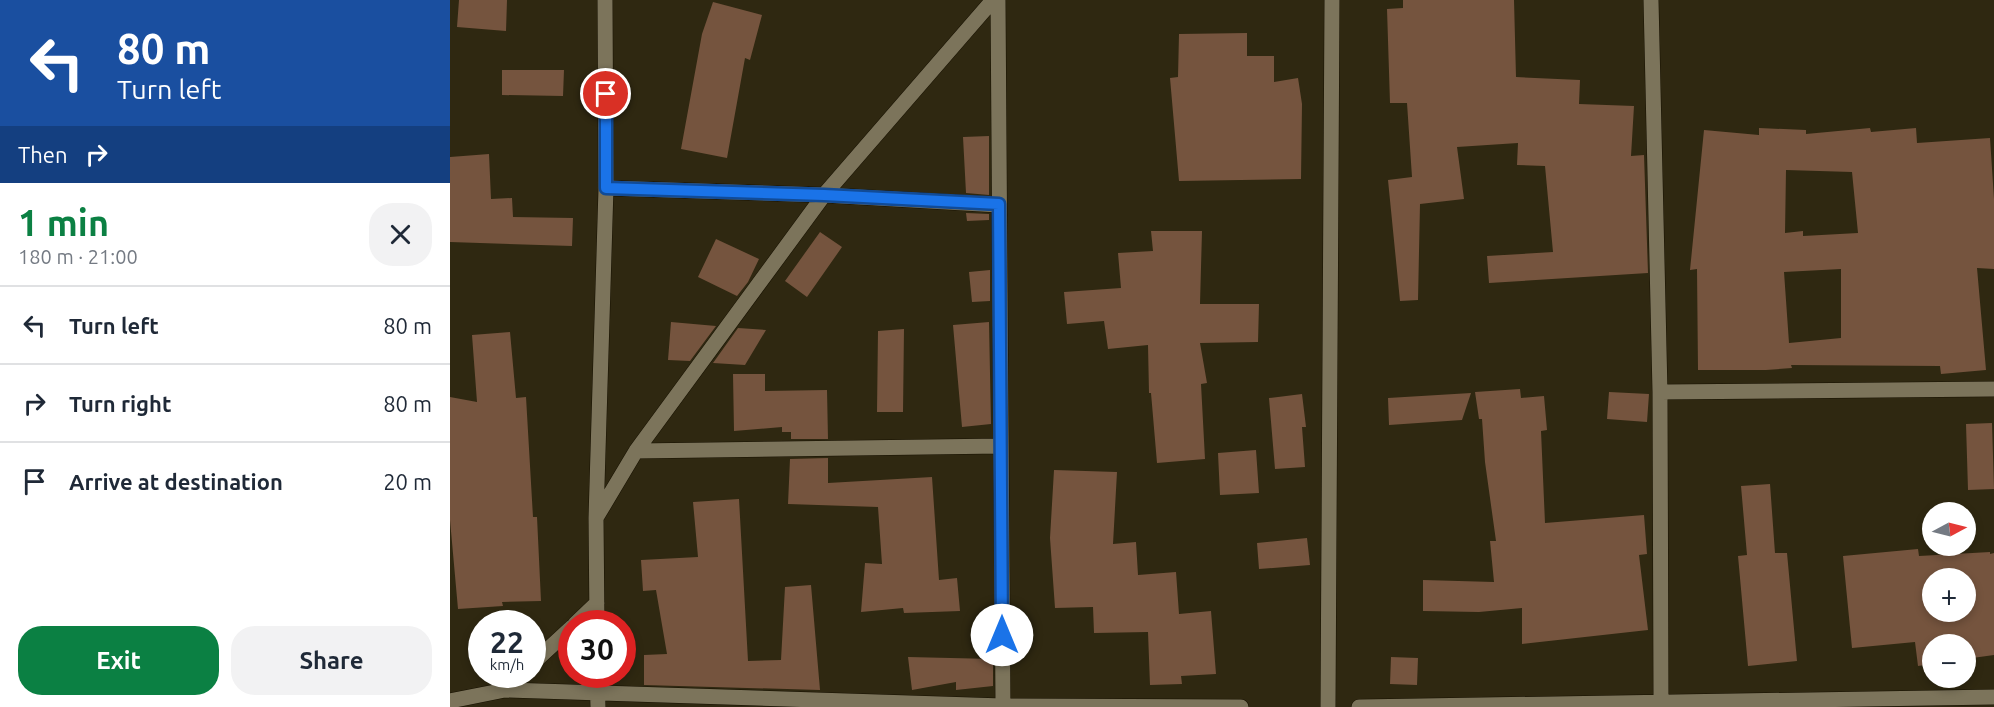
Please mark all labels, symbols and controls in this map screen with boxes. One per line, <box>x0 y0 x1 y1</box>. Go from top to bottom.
icon: left <box>18 24 96 102</box>
text: 80 m <box>117 25 211 72</box>
pin <box>580 68 631 119</box>
text: Turn left <box>117 74 221 104</box>
icon: arrive <box>589 77 622 110</box>
icon: right <box>80 138 113 171</box>
text: Then <box>18 142 68 167</box>
text: 1 min <box>18 202 109 243</box>
button: close <box>369 203 432 266</box>
text: 180 m · 21:00 <box>18 245 138 268</box>
icon: left <box>18 309 51 342</box>
text: Turn left <box>69 313 159 338</box>
text: 80 m <box>383 313 432 338</box>
icon: right <box>18 387 51 420</box>
text: Turn right <box>69 391 171 416</box>
text: 80 m <box>383 391 432 416</box>
icon: arrive <box>18 465 51 498</box>
text: Arrive at destination <box>69 469 283 494</box>
text: 20 m <box>383 469 432 494</box>
north arrow <box>1922 502 1976 556</box>
map controls <box>1922 502 1976 688</box>
button: + <box>1922 568 1976 622</box>
position arrow <box>970 603 1034 667</box>
speed limit sign: 30 <box>558 610 636 688</box>
text: 22 <box>490 625 524 659</box>
button: Exit <box>18 626 219 695</box>
button: Share <box>231 626 432 695</box>
button: − <box>1922 634 1976 688</box>
text: km/h <box>490 656 524 673</box>

